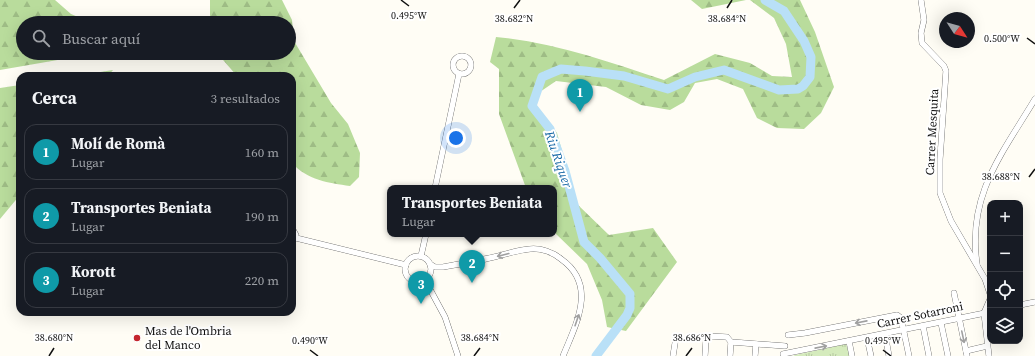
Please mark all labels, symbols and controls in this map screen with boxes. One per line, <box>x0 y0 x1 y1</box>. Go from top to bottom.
text: 0.495°W <box>391 9 427 22</box>
text: 38.682°N <box>495 12 533 25</box>
text: 38.684°N <box>708 12 746 25</box>
north arrow <box>939 12 975 48</box>
search box <box>16 16 296 60</box>
icon: search <box>30 27 52 49</box>
text: Buscar aquí <box>62 28 140 49</box>
text: 0.500°W <box>984 32 1020 45</box>
pin: 1 <box>567 79 593 112</box>
text: Cerca <box>32 86 77 110</box>
street label: Carrer Mesquita <box>922 87 942 176</box>
text: 3 resultados <box>210 90 280 107</box>
water label: Riu Riquer <box>541 127 576 191</box>
your location <box>446 128 466 148</box>
text: Molí de Romà <box>71 133 165 154</box>
text: 1 <box>42 144 50 161</box>
text: 160 m <box>245 144 279 161</box>
text: Lugar <box>71 154 104 171</box>
text: 38.688°N <box>982 170 1020 183</box>
popup <box>387 185 557 237</box>
text: Transportes Beniata <box>402 192 542 213</box>
text: Transportes Beniata <box>71 197 211 218</box>
map controls <box>987 200 1023 344</box>
button: + <box>987 200 1023 236</box>
text: 2 <box>42 208 50 225</box>
text: 190 m <box>245 208 279 225</box>
text: Lugar <box>402 213 435 230</box>
text: Lugar <box>71 218 104 235</box>
button: − <box>987 236 1023 272</box>
pin: 2 <box>459 250 485 283</box>
one-way arrow <box>497 251 510 259</box>
text: Korott <box>71 261 115 282</box>
pin: 3 <box>408 271 434 304</box>
text: 3 <box>42 272 50 289</box>
text: 220 m <box>245 272 279 289</box>
button: locate <box>987 272 1023 308</box>
text: Lugar <box>71 282 104 299</box>
street label: Carrer Sotarroni <box>875 298 965 332</box>
button: layers <box>987 308 1023 344</box>
one-way arrow <box>574 314 582 326</box>
one-way arrow <box>855 319 868 327</box>
place label: Mas de l'Ombria del Manco <box>145 323 232 353</box>
one-way arrow <box>959 330 967 343</box>
text: 38.680°N <box>35 331 73 344</box>
text: 38.684°N <box>461 331 499 344</box>
text: 38.686°N <box>673 331 711 344</box>
marker: Mas de l'Ombria del Manco <box>132 333 142 343</box>
text: 0.490°W <box>292 334 328 347</box>
text: 0.495°W <box>865 334 901 347</box>
one-way arrow <box>815 343 828 351</box>

